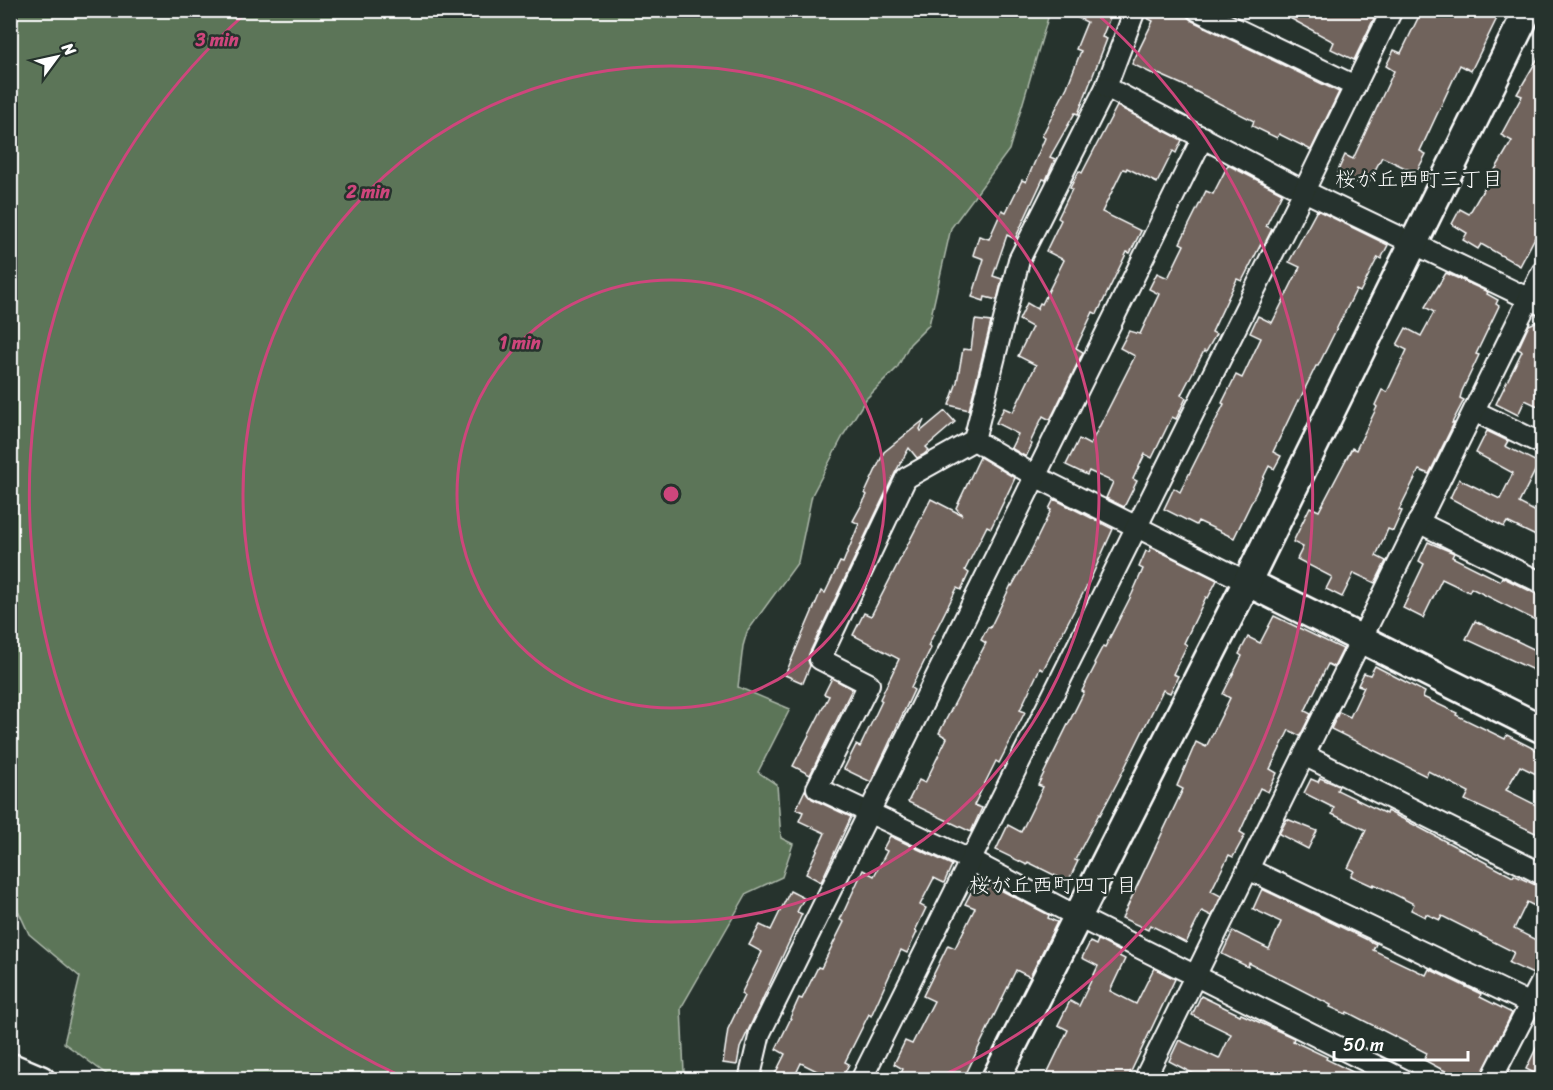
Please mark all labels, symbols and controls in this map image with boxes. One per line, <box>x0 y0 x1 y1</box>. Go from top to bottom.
text: 3 min <box>194 24 239 56</box>
north arrow <box>27 27 87 87</box>
text: N <box>53 36 85 62</box>
district label: 桜が丘西町三丁目 <box>1335 160 1503 198</box>
text: 2 min <box>345 176 390 208</box>
text: 1 min <box>500 327 541 359</box>
centre of rings <box>661 484 681 504</box>
district label: 桜が丘西町四丁目 <box>969 866 1137 904</box>
scale bar <box>1334 1024 1468 1062</box>
text: 50 m <box>1343 1029 1384 1061</box>

